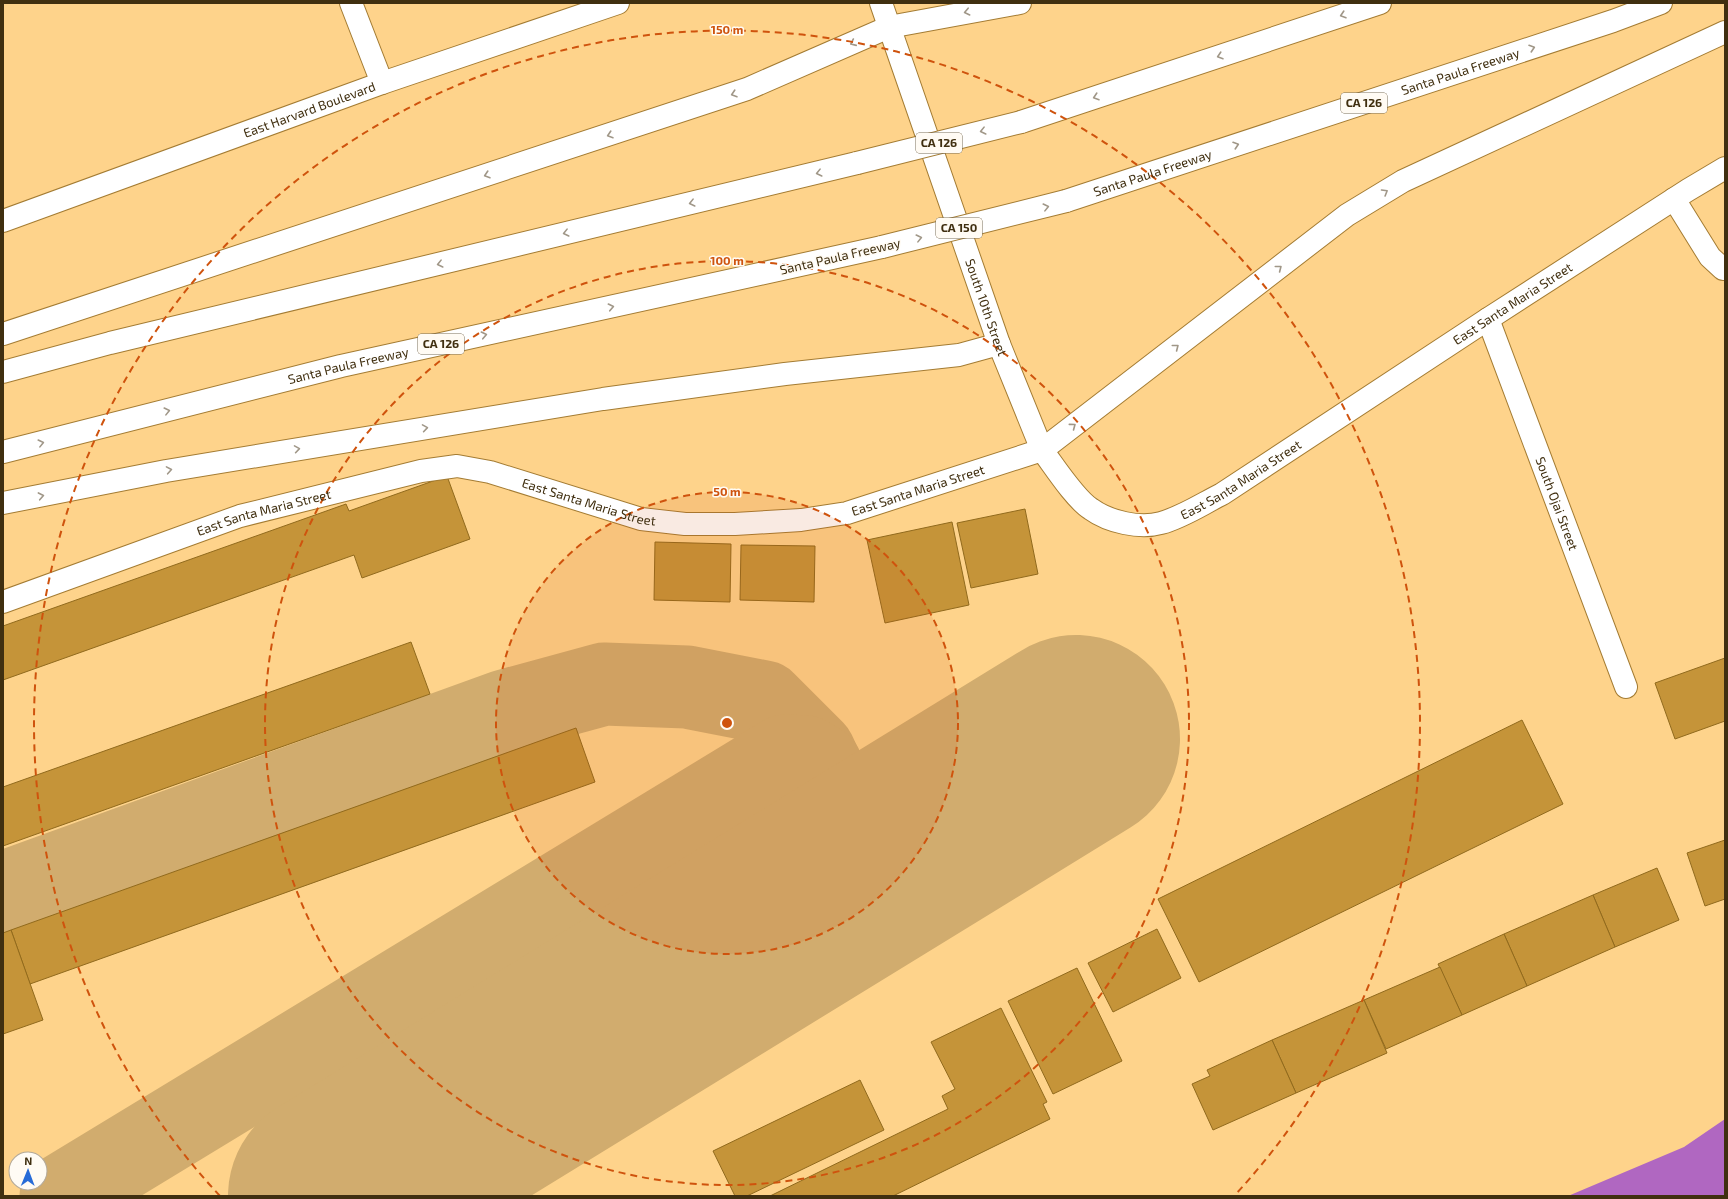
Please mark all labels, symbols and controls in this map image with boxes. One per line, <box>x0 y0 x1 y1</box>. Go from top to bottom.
one-way arrow <box>964 7 971 16</box>
one-way arrow <box>1340 10 1347 19</box>
text: 150 m <box>711 22 743 36</box>
one-way arrow <box>850 38 858 46</box>
street label: Santa Paula Freeway <box>1399 44 1522 98</box>
one-way arrow <box>1529 44 1536 53</box>
one-way arrow <box>1216 51 1223 60</box>
street label: East Harvard Boulevard <box>241 78 378 141</box>
one-way arrow <box>730 89 737 97</box>
one-way arrow <box>1093 92 1100 101</box>
road number: CA 126 <box>1341 93 1387 113</box>
one-way arrow <box>980 127 986 135</box>
one-way arrow <box>607 130 614 138</box>
road number: CA 126 <box>916 133 962 153</box>
one-way arrow <box>1232 142 1239 150</box>
street label: Santa Paula Freeway <box>1091 146 1214 199</box>
one-way arrow <box>816 168 822 176</box>
one-way arrow <box>484 171 491 179</box>
one-way arrow <box>1381 190 1388 197</box>
one-way arrow <box>689 198 696 207</box>
one-way arrow <box>1042 203 1049 211</box>
road number: CA 150 <box>936 218 982 238</box>
one-way arrow <box>563 229 569 237</box>
street label: Santa Paula Freeway <box>778 234 902 278</box>
one-way arrow <box>916 234 923 243</box>
text: 100 m <box>710 253 744 267</box>
street label: South 10th Street <box>962 256 1011 358</box>
one-way arrow <box>436 259 443 268</box>
street label: East Santa Maria Street <box>1450 259 1575 348</box>
one-way arrow <box>1274 265 1281 272</box>
one-way arrow <box>608 303 614 311</box>
one-way arrow <box>481 331 487 339</box>
road number: CA 126 <box>418 334 464 354</box>
street label: Santa Paula Freeway <box>286 343 410 387</box>
one-way arrow <box>1172 344 1179 352</box>
one-way arrow <box>164 407 170 415</box>
one-way arrow <box>1069 424 1076 431</box>
one-way arrow <box>422 425 428 433</box>
street label: East Santa Maria Street <box>1178 436 1304 523</box>
one-way arrow <box>38 439 44 447</box>
one-way arrow <box>294 446 300 454</box>
street label: South Ojai Street <box>1532 454 1582 553</box>
street label: East Santa Maria Street <box>849 461 986 519</box>
one-way arrow <box>166 467 172 475</box>
street label: East Santa Maria Street <box>520 474 657 529</box>
text: 50 m <box>713 484 741 498</box>
street label: East Santa Maria Street <box>194 486 333 539</box>
one-way arrow <box>38 492 44 500</box>
centre of rings <box>720 716 734 730</box>
north arrow <box>8 1151 48 1191</box>
text: N <box>24 1154 32 1167</box>

